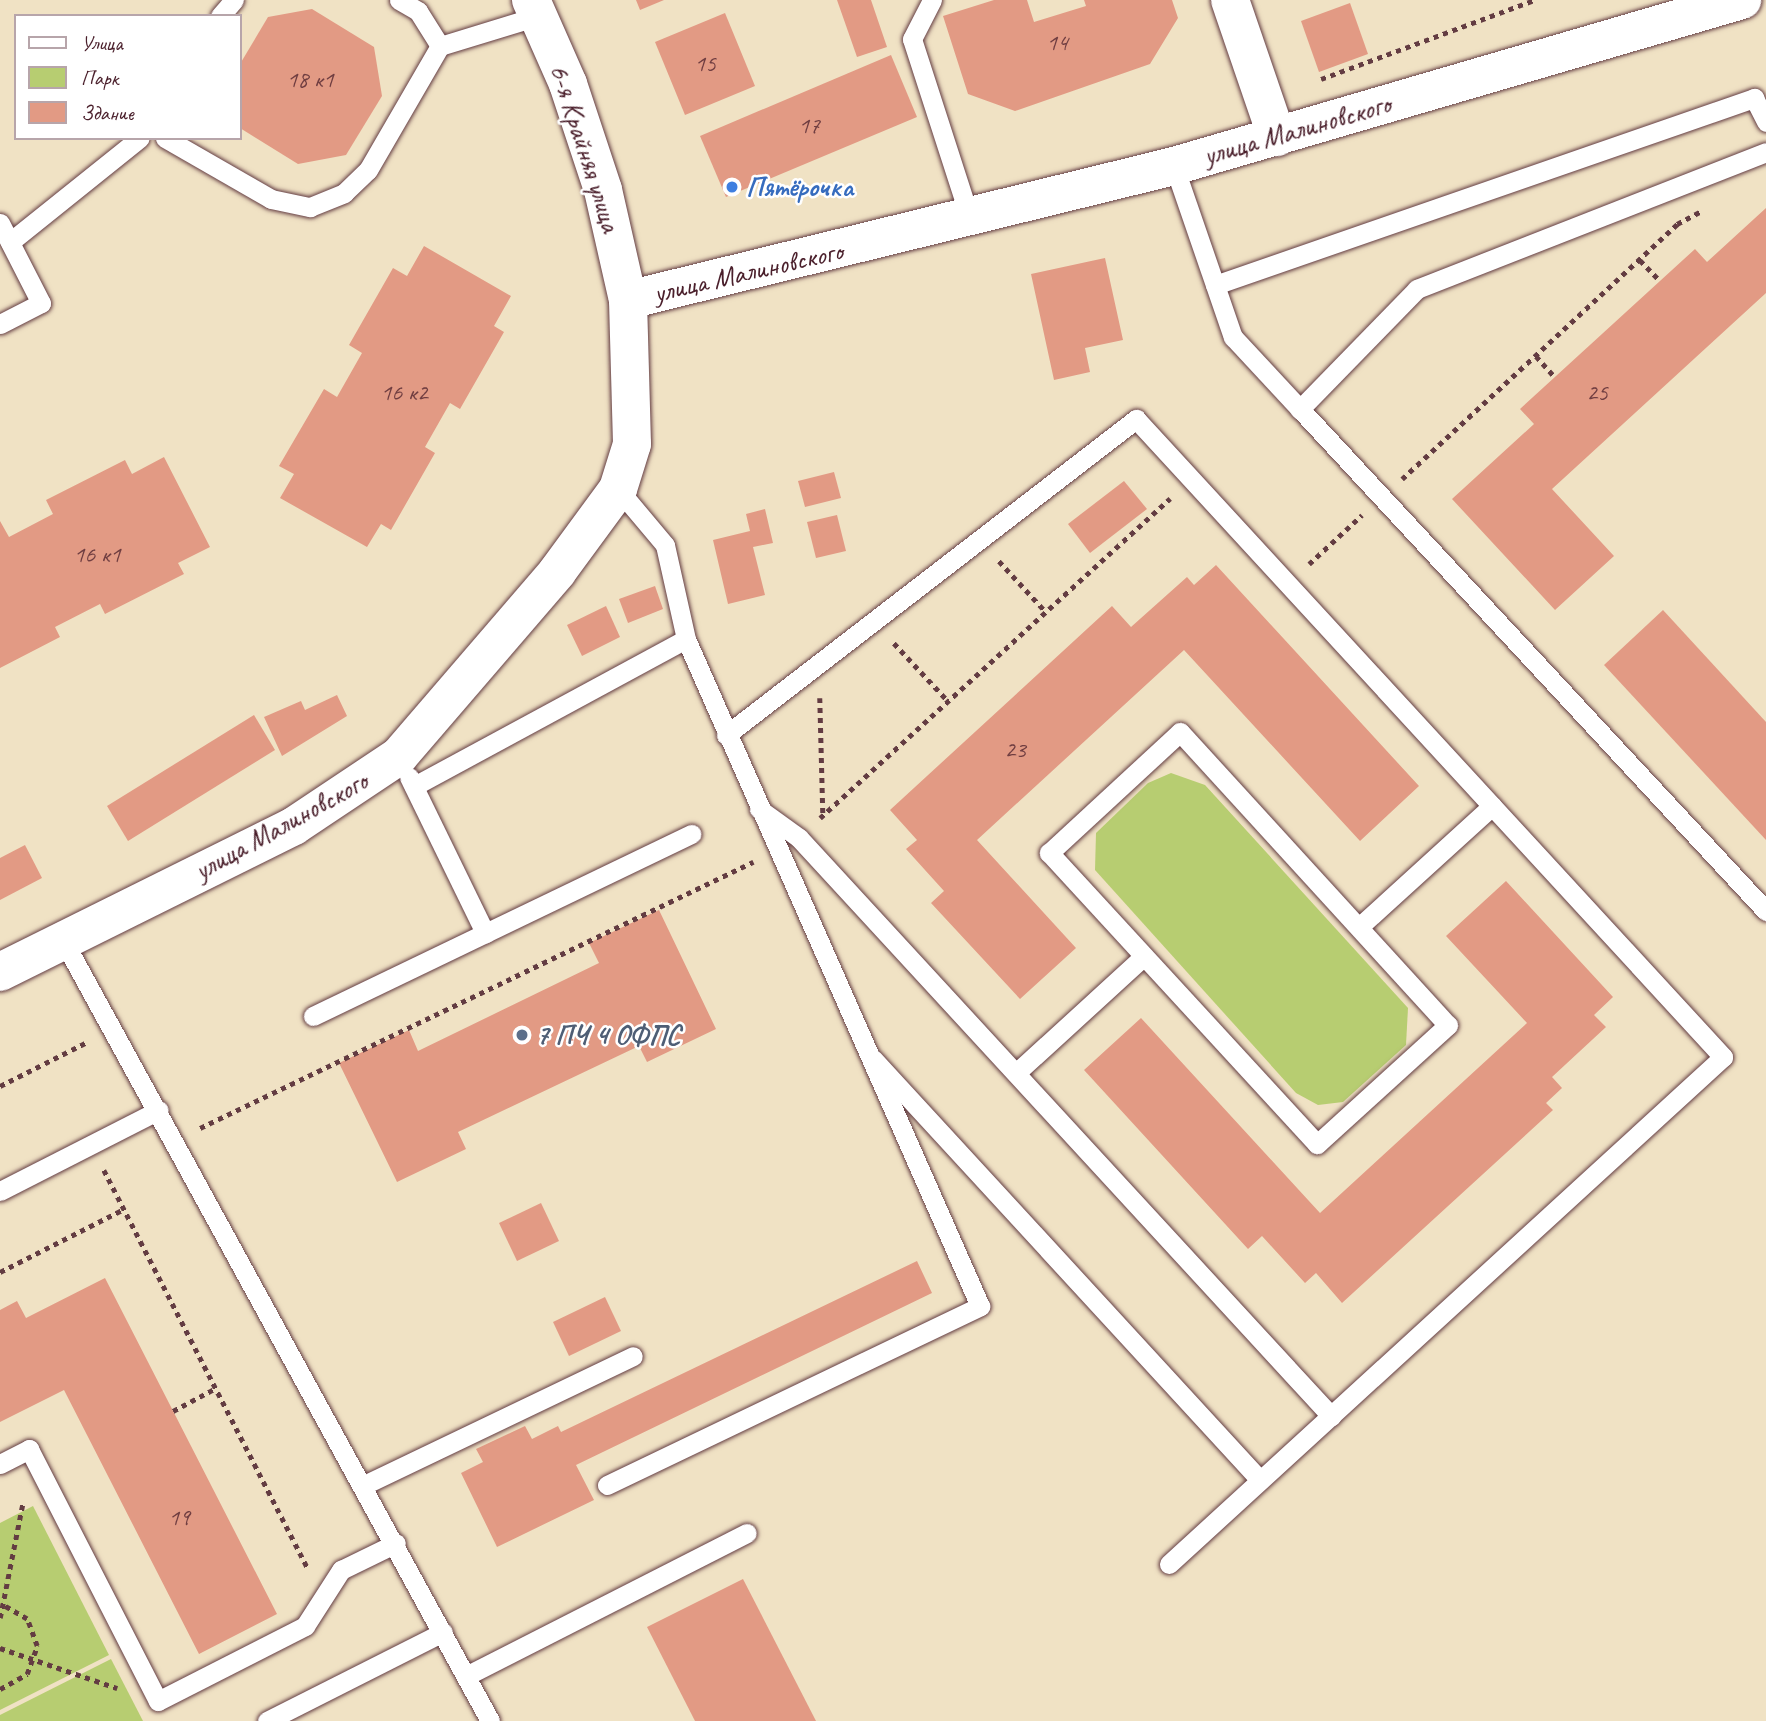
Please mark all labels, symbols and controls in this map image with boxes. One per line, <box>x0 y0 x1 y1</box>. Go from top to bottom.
legend <box>14 14 242 140</box>
house number: 14 <box>1046 29 1068 57</box>
text: Улица <box>81 30 123 56</box>
house number: 15 <box>694 50 716 78</box>
street label: 6-я Крайняя улица <box>541 58 629 238</box>
text: Парк <box>81 65 118 91</box>
house number: 18 к1 <box>286 66 334 94</box>
street label: улица Малиновского <box>1200 87 1394 173</box>
text: Здание <box>81 100 134 126</box>
house number: 17 <box>798 112 820 140</box>
place label: Пятёрочка <box>746 170 853 204</box>
marker: Пятёрочка <box>724 179 740 195</box>
street label: улица Малиновского <box>650 234 846 310</box>
house number: 16 к2 <box>380 379 428 407</box>
house number: 25 <box>1586 379 1608 407</box>
house number: 16 к1 <box>73 541 121 569</box>
house number: 23 <box>1004 736 1026 764</box>
street label: улица Малиновского <box>188 765 374 887</box>
place label: 7 ПЧ 4 ОФПС <box>536 1018 680 1052</box>
marker: 7 ПЧ 4 ОФПС <box>514 1027 530 1043</box>
house number: 19 <box>168 1504 190 1532</box>

